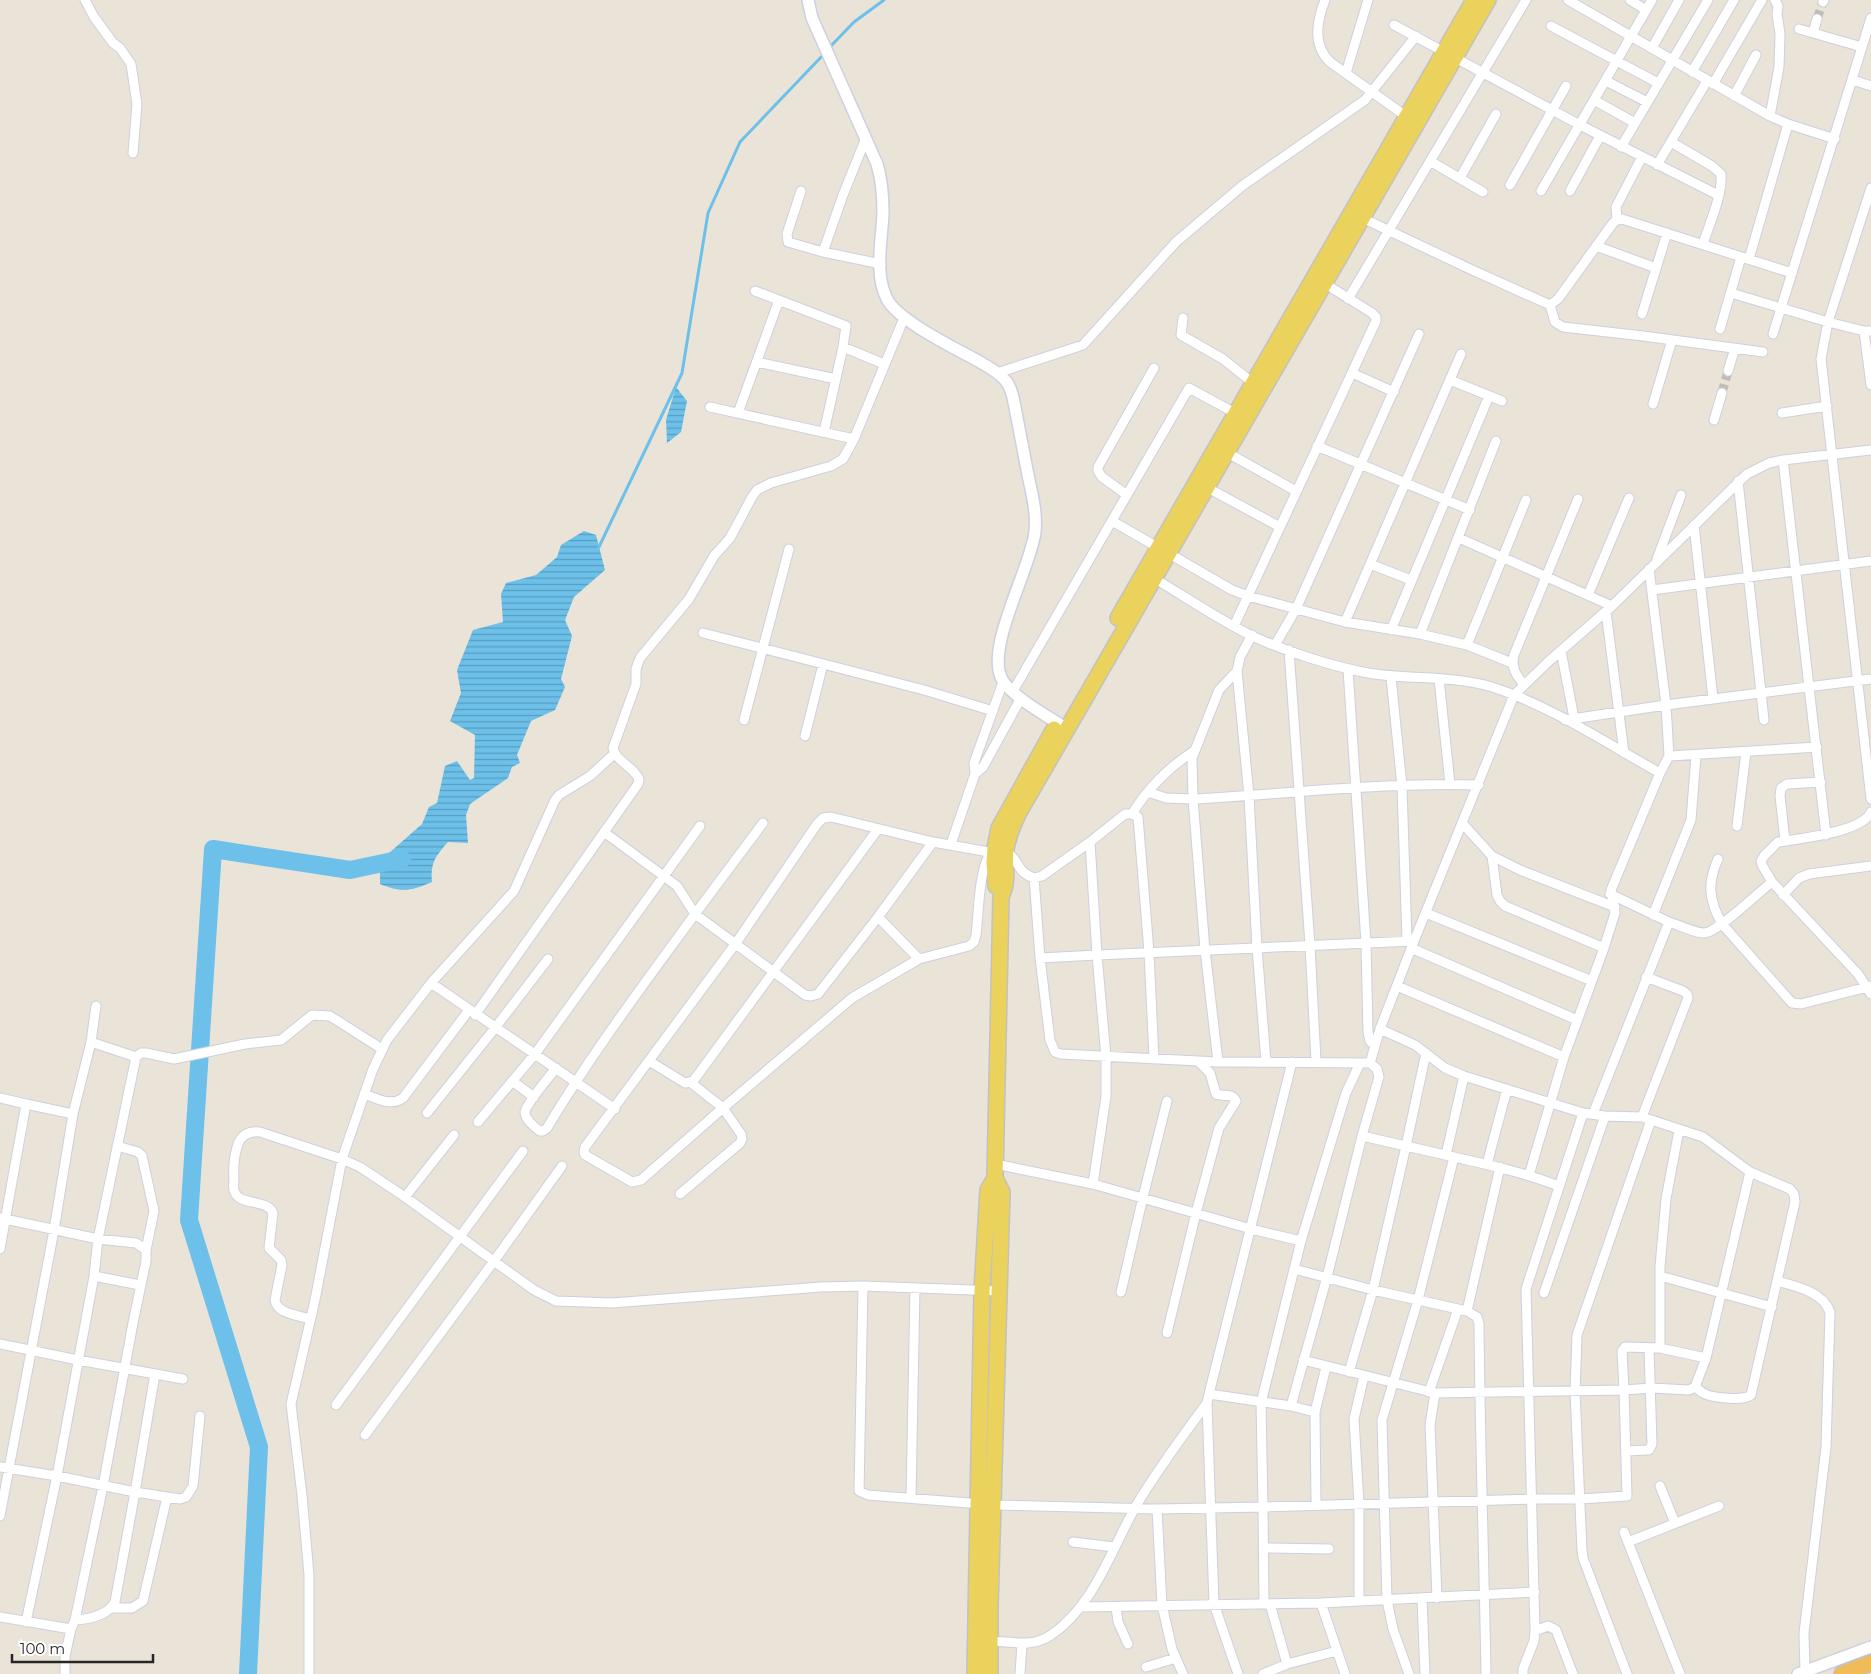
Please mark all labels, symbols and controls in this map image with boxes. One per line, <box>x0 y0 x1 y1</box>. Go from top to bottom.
scale bar <box>12 1632 154 1664</box>
text: 100 m <box>20 1639 65 1658</box>

